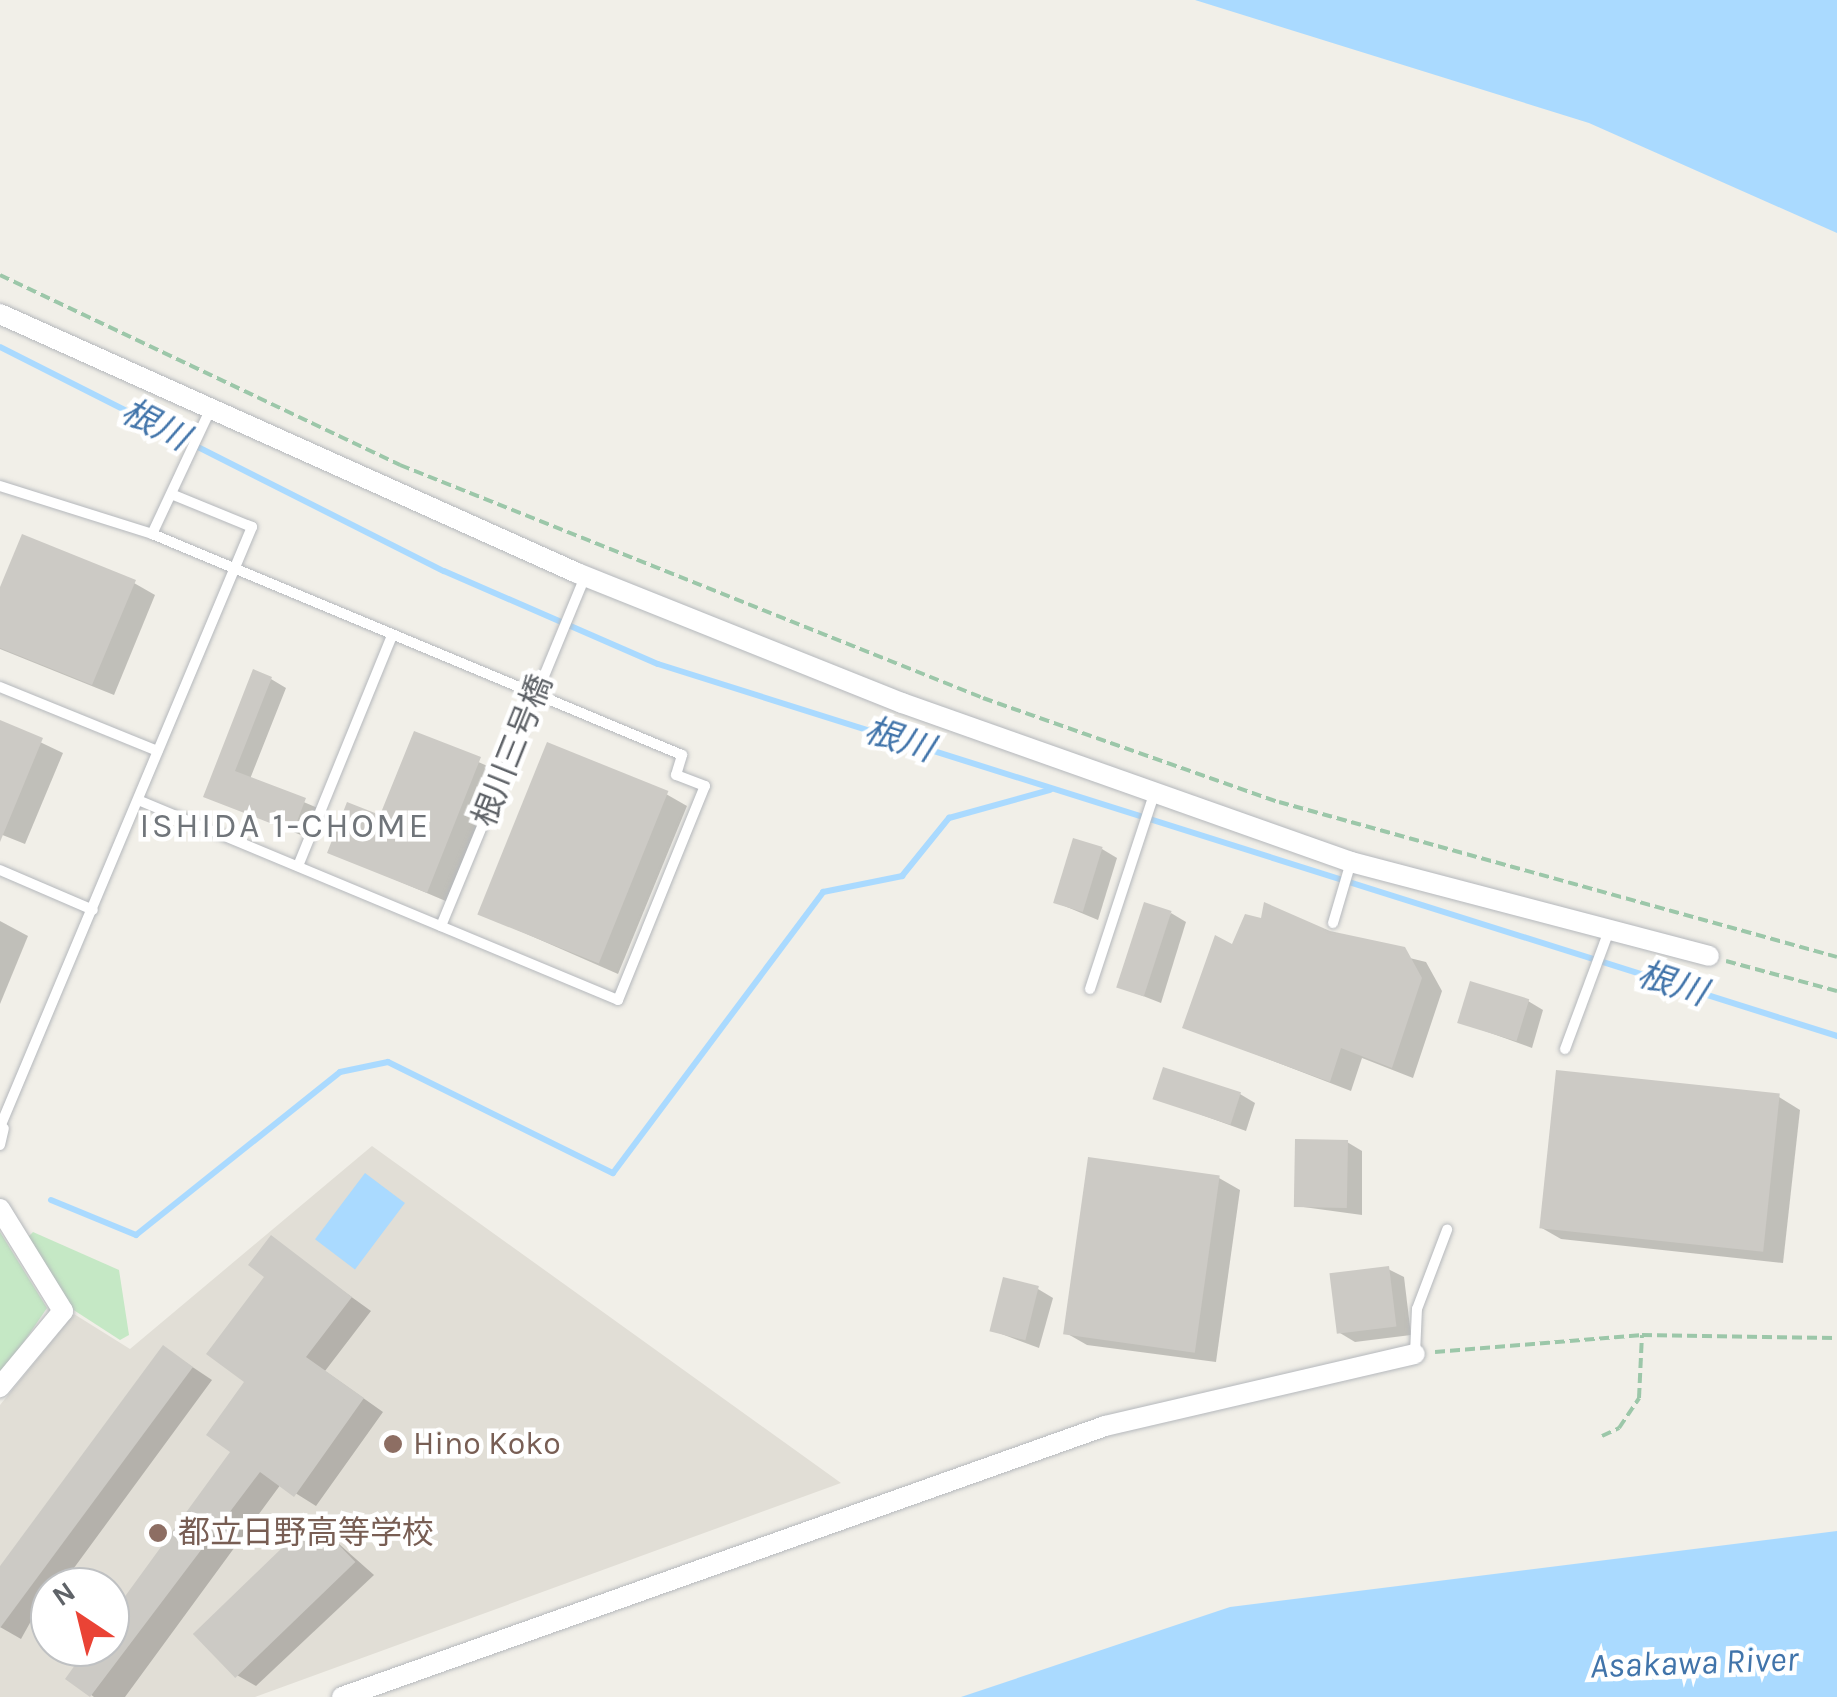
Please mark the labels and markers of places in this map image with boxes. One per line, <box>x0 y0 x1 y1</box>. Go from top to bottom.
place label: Hino Koko <box>413 1425 561 1463</box>
marker: Hino Koko <box>382 1433 404 1455</box>
place label: 都立日野高等学校 <box>178 1514 434 1552</box>
marker: 都立日野高等学校 <box>147 1522 169 1544</box>

